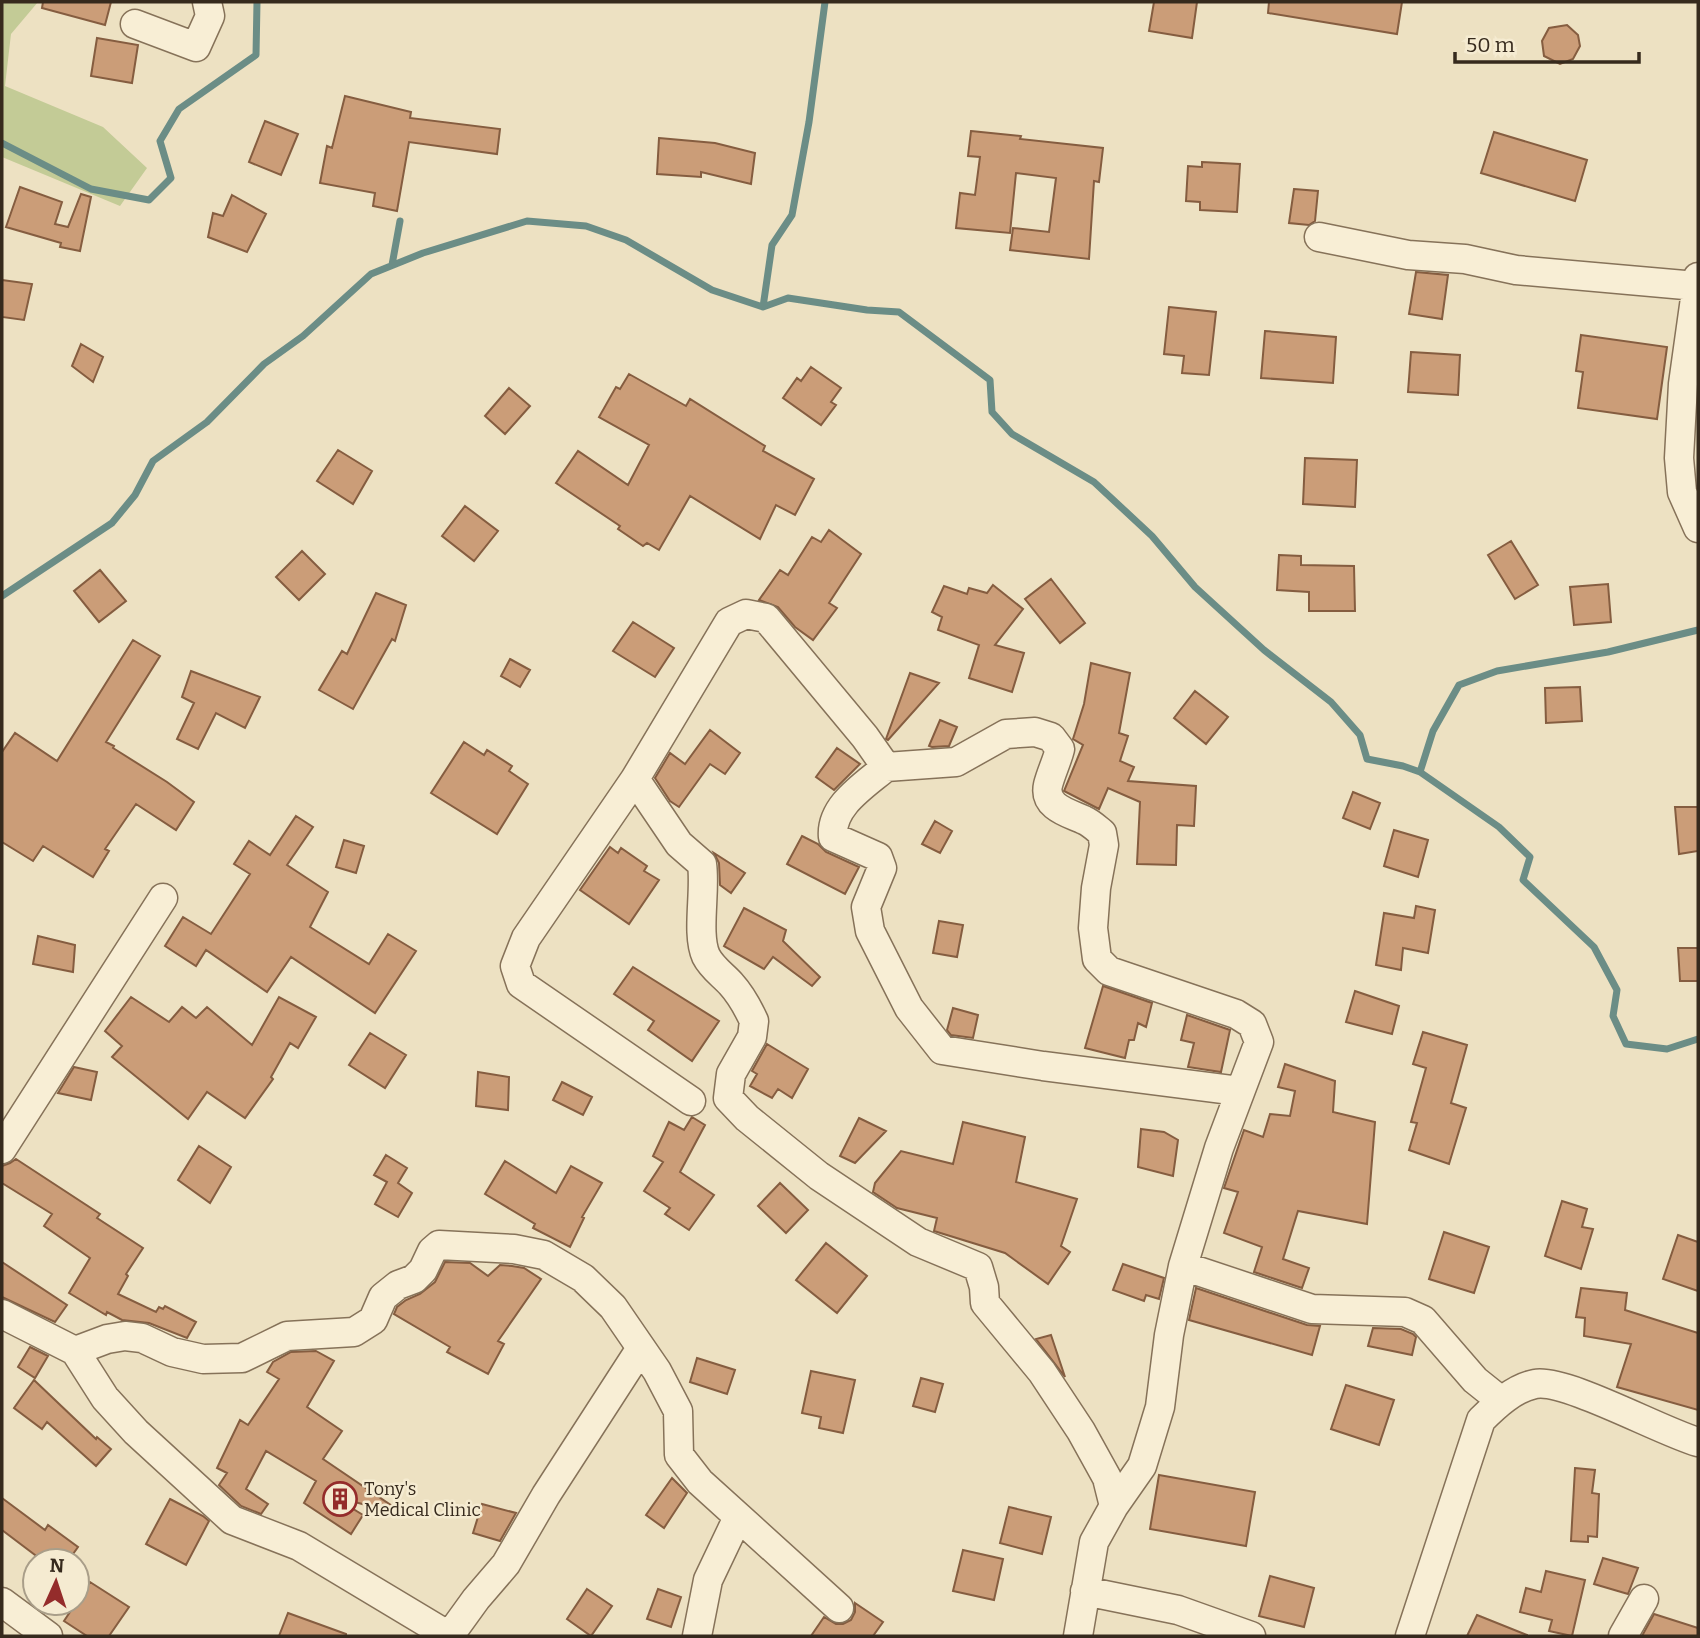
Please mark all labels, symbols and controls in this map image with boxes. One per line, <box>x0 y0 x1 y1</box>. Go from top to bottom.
scale bar <box>1455 21 1639 65</box>
text: 50 m <box>1466 32 1515 58</box>
place label: Tony's Medical Clinic <box>364 1478 481 1521</box>
building icon: Tony's Medical Clinic <box>321 1480 359 1518</box>
north arrow <box>21 1547 91 1617</box>
text: N <box>49 1554 65 1577</box>

